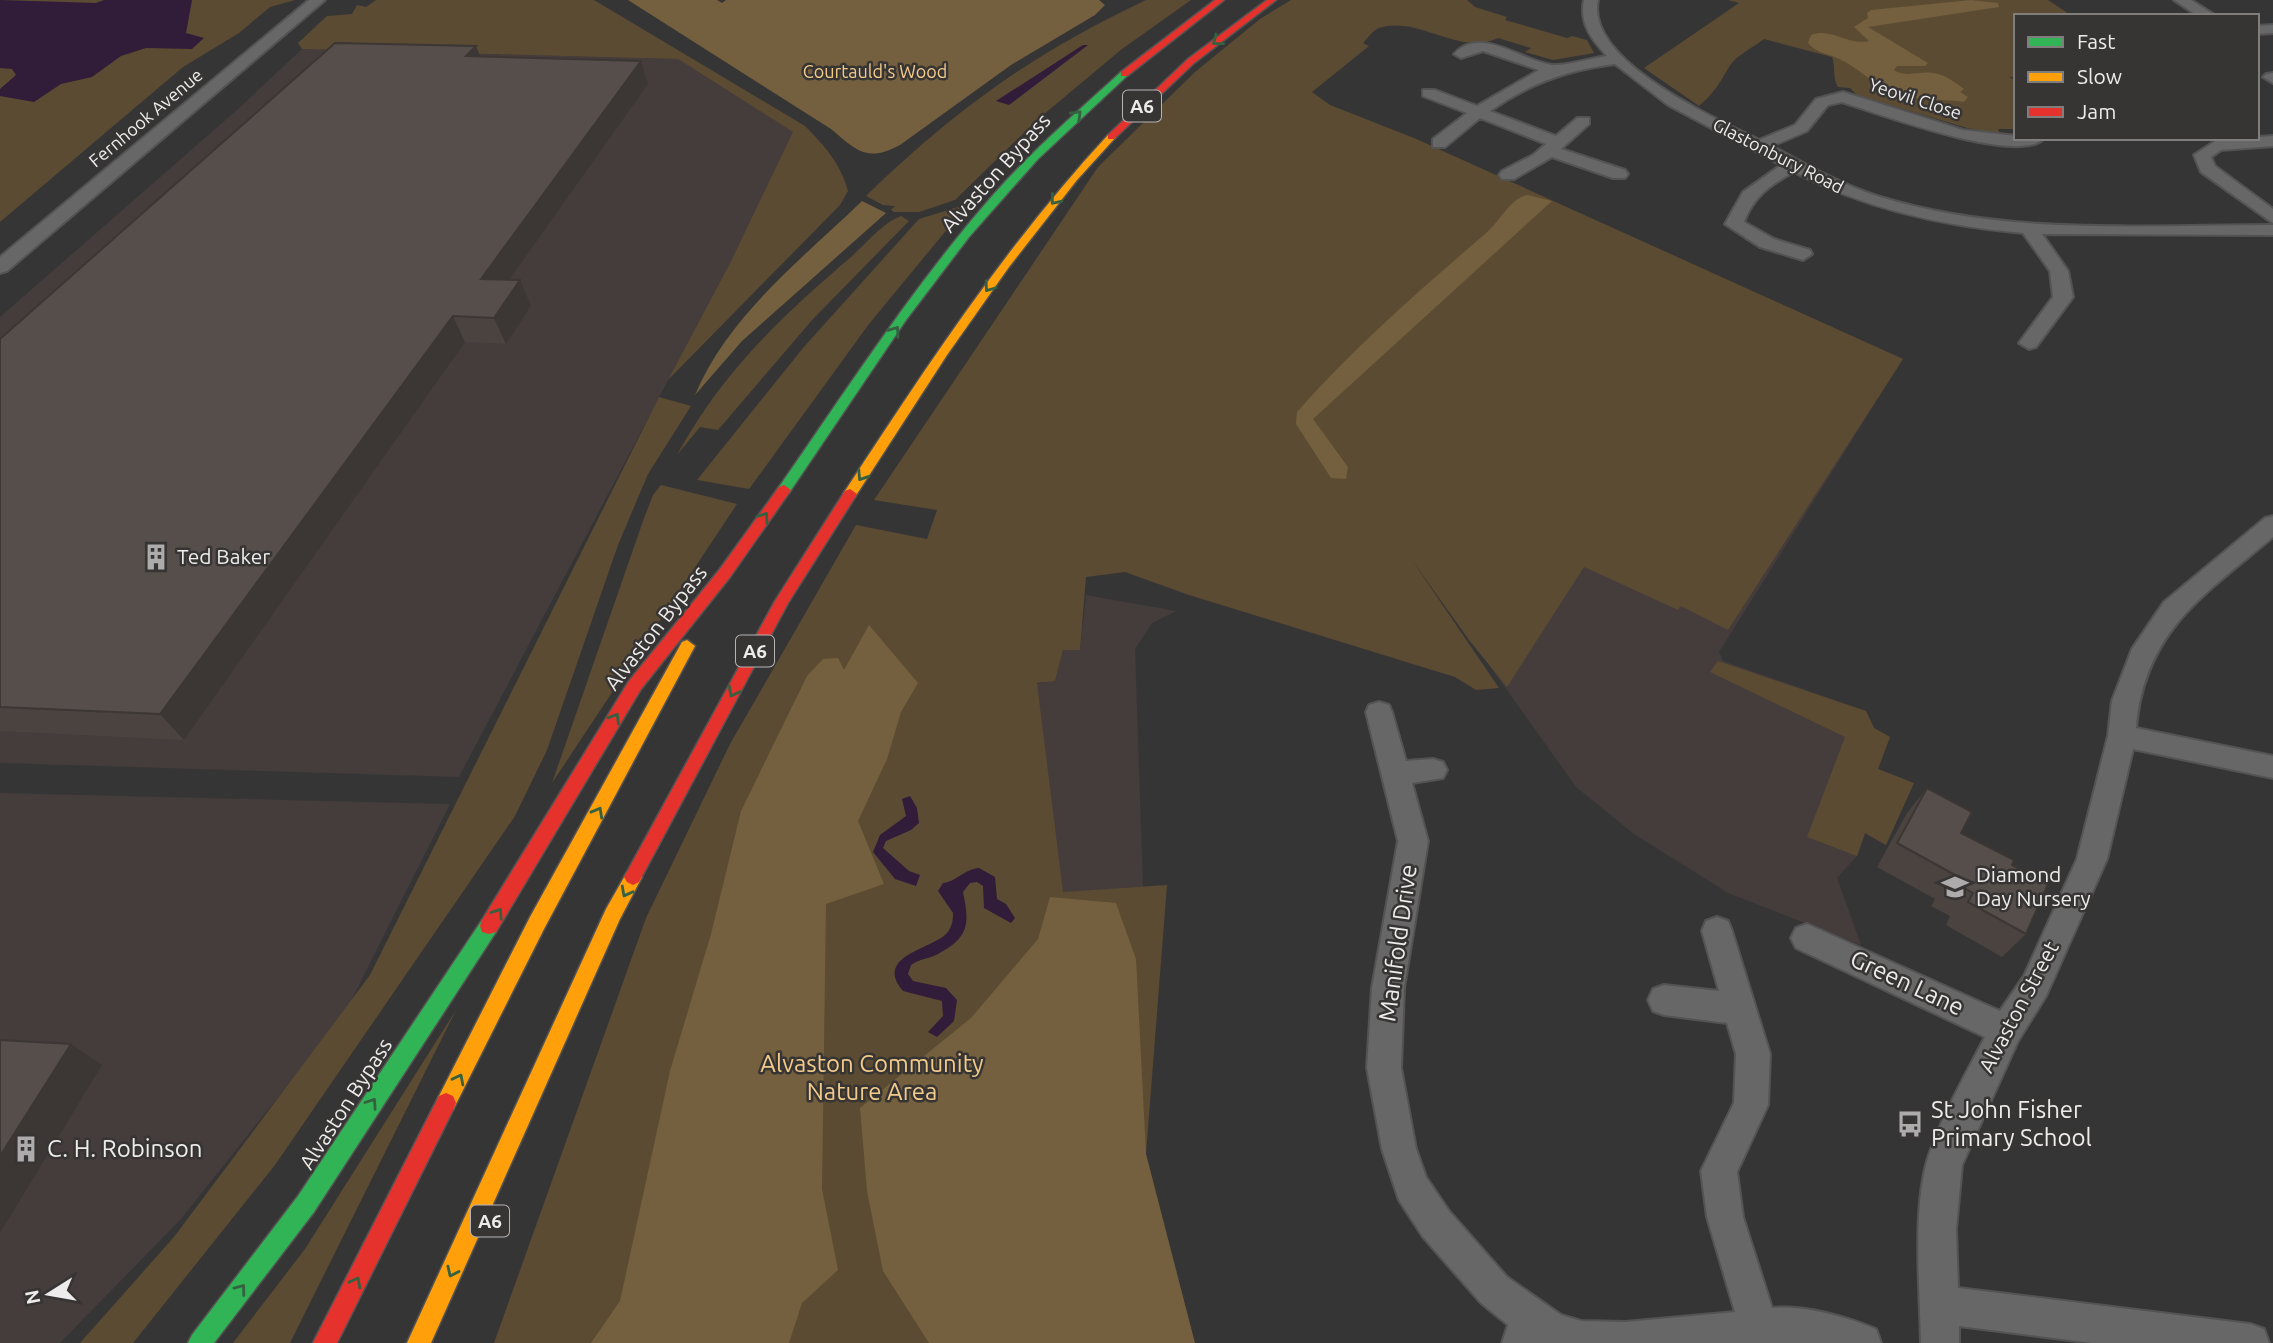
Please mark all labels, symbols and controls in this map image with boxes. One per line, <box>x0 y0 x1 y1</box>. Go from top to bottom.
legend <box>2014 14 2259 140</box>
text: Fast <box>2077 29 2115 53</box>
one-way arrow <box>1212 32 1225 45</box>
park label: Courtauld's Wood <box>803 61 947 81</box>
street label: Fernhook Avenue <box>85 64 206 170</box>
text: Slow <box>2077 64 2122 88</box>
street label: Yeovil Close <box>1867 74 1964 122</box>
road number: A6 <box>1123 90 1161 122</box>
text: Jam <box>2077 99 2116 123</box>
street label: Alvaston Bypass <box>936 108 1055 237</box>
one-way arrow <box>1069 111 1081 123</box>
street label: Glastonbury Road <box>1710 114 1847 197</box>
one-way arrow <box>1051 191 1063 204</box>
one-way arrow <box>985 279 997 292</box>
one-way arrow <box>887 326 900 339</box>
one-way arrow <box>858 468 871 481</box>
one-way arrow <box>756 512 769 525</box>
building icon: Ted Baker <box>141 542 171 572</box>
place label: Ted Baker <box>177 544 270 568</box>
street label: Alvaston Bypass <box>599 560 711 694</box>
road number: A6 <box>736 636 774 666</box>
one-way arrow <box>728 685 741 697</box>
one-way arrow <box>606 713 619 726</box>
one-way arrow <box>590 807 603 819</box>
place label: Diamond Day Nursery <box>1976 862 2091 910</box>
street label: Manifold Drive <box>1373 863 1422 1023</box>
school or university icon: Diamond Day Nursery <box>1940 872 1970 902</box>
one-way arrow <box>620 885 634 897</box>
one-way arrow <box>489 908 502 921</box>
street label: Alvaston Street <box>1973 937 2063 1076</box>
street label: Green Lane <box>1846 944 1968 1021</box>
street label: Alvaston Bypass <box>294 1033 396 1173</box>
park label: Alvaston Community Nature Area <box>760 1050 984 1105</box>
one-way arrow <box>450 1074 464 1086</box>
place label: St John Fisher Primary School <box>1931 1096 2092 1151</box>
one-way arrow <box>364 1098 376 1111</box>
bus stop icon: St John Fisher Primary School <box>1895 1109 1925 1139</box>
building icon: C. H. Robinson <box>11 1134 41 1164</box>
place label: C. H. Robinson <box>47 1135 202 1162</box>
road number: A6 <box>471 1205 509 1236</box>
north arrow <box>14 1259 84 1329</box>
one-way arrow <box>446 1265 460 1277</box>
one-way arrow <box>348 1277 362 1289</box>
one-way arrow <box>233 1284 246 1297</box>
text: N <box>20 1288 44 1306</box>

